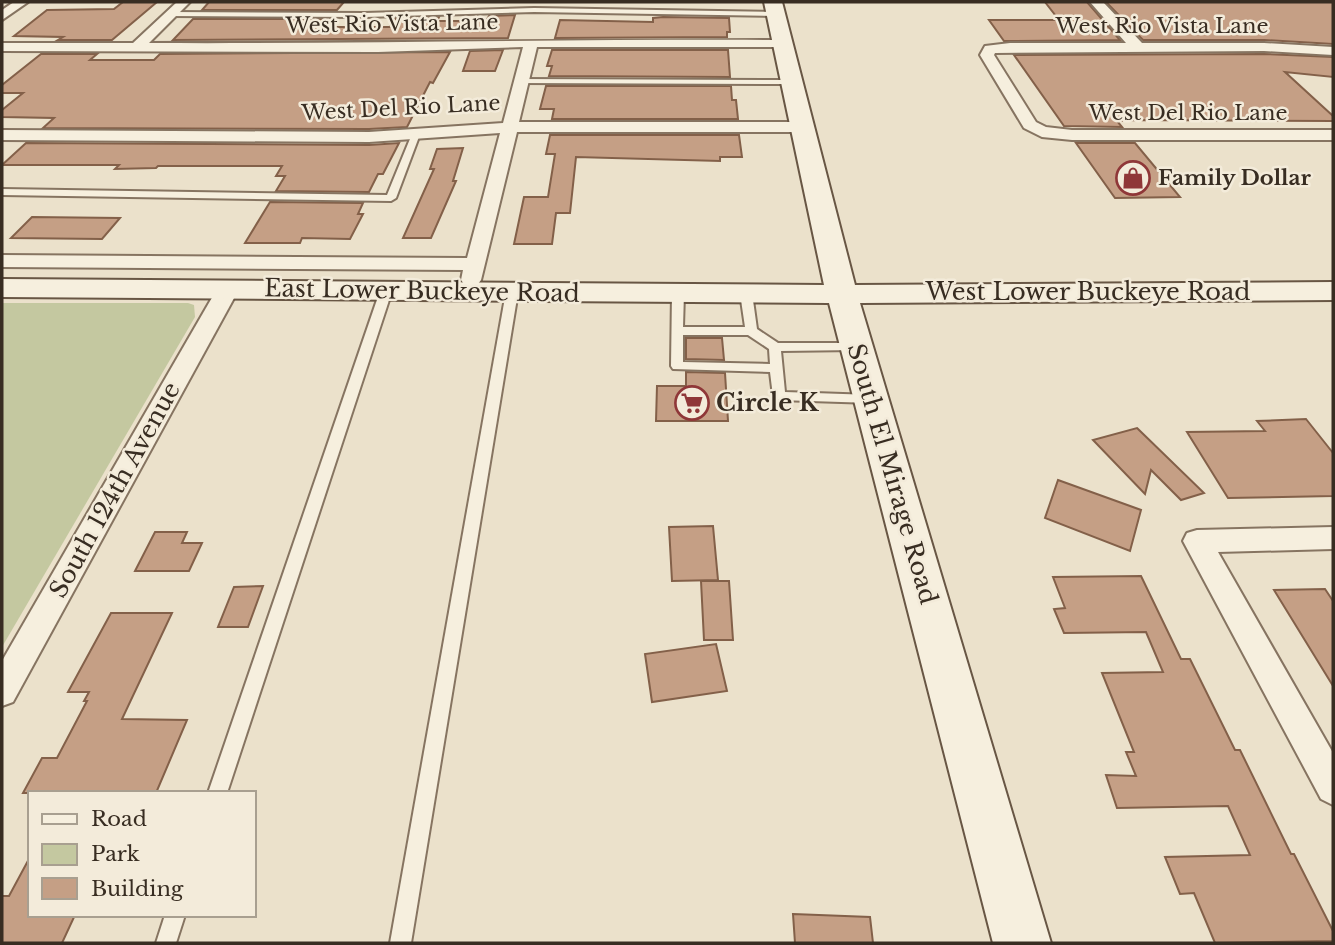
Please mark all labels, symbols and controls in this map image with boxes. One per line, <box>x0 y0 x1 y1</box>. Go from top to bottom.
street label: West Rio Vista Lane <box>284 9 499 39</box>
street label: West Rio Vista Lane <box>1055 13 1268 39</box>
street label: West Del Rio Lane <box>300 90 501 126</box>
street label: West Del Rio Lane <box>1088 100 1287 126</box>
shop icon: Family Dollar <box>1114 159 1152 197</box>
place label: Family Dollar <box>1158 165 1312 191</box>
street label: East Lower Buckeye Road <box>264 273 580 308</box>
street label: West Lower Buckeye Road <box>924 277 1251 306</box>
street label: South El Mirage Road <box>841 340 944 607</box>
street label: South 124th Avenue <box>43 377 186 603</box>
supermarket icon: Circle K <box>673 384 711 422</box>
place label: Circle K <box>716 388 820 417</box>
legend <box>28 791 256 917</box>
text: Road <box>91 806 147 832</box>
text: Park <box>91 841 140 867</box>
text: Building <box>91 876 184 902</box>

